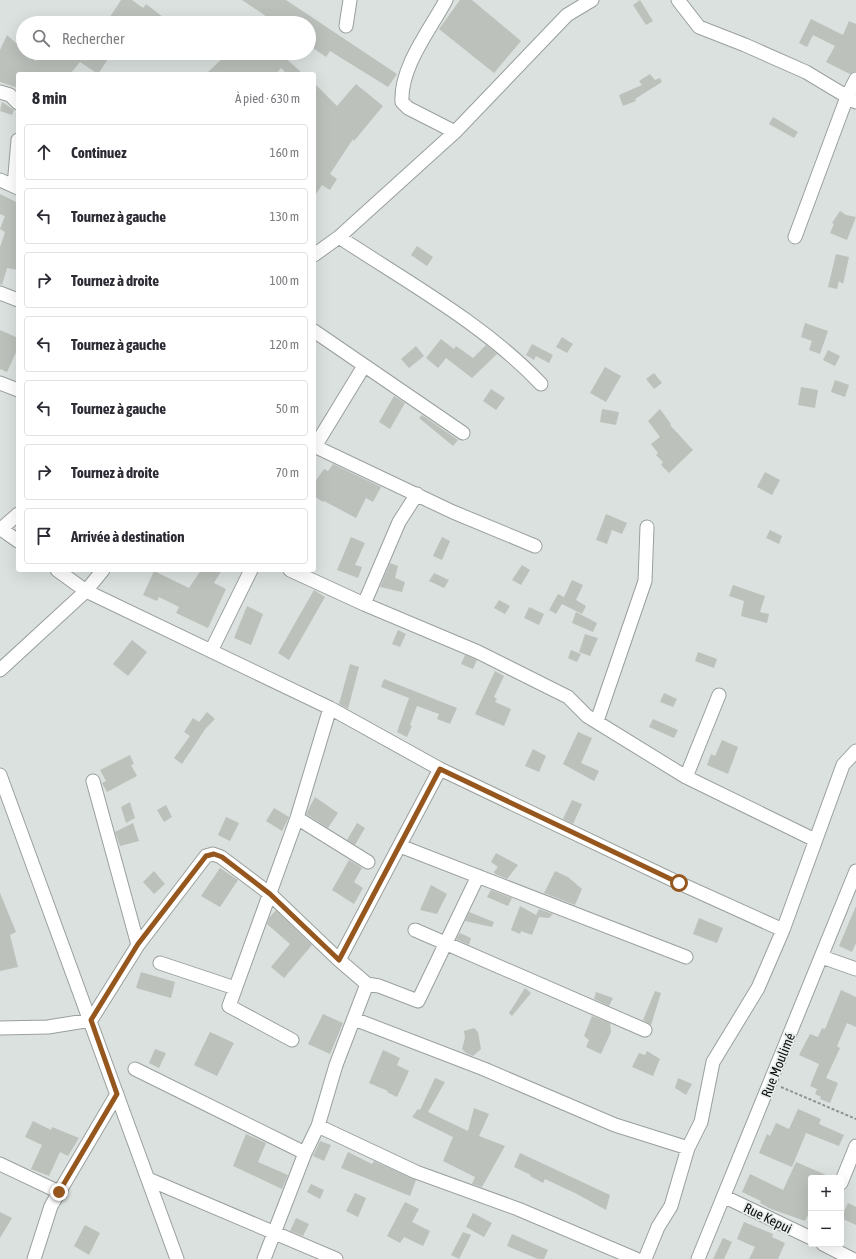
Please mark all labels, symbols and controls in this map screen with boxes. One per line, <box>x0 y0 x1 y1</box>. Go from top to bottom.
search box <box>16 16 316 60</box>
icon: search <box>30 27 52 49</box>
text: Rechercher <box>62 30 124 47</box>
text: 8 min <box>32 88 67 108</box>
text: À pied · 630 m <box>235 91 300 106</box>
icon: ahead <box>33 141 55 163</box>
text: Continuez <box>71 144 127 161</box>
text: 160 m <box>270 145 299 160</box>
icon: left <box>33 205 55 227</box>
text: Tournez à gauche <box>71 208 166 225</box>
text: 130 m <box>270 209 299 224</box>
icon: right <box>33 269 55 291</box>
text: Tournez à droite <box>71 272 159 289</box>
text: 100 m <box>270 273 299 288</box>
icon: left <box>33 333 55 355</box>
text: Tournez à gauche <box>71 336 166 353</box>
text: 120 m <box>270 337 299 352</box>
icon: left <box>33 397 55 419</box>
text: Tournez à gauche <box>71 400 166 417</box>
text: 50 m <box>276 401 299 416</box>
icon: right <box>33 461 55 483</box>
text: Tournez à droite <box>71 464 159 481</box>
text: 70 m <box>276 465 299 480</box>
icon: arrive <box>33 525 55 547</box>
text: Arrivée à destination <box>71 528 185 545</box>
route start <box>670 874 688 892</box>
street label: Rue Moulimé <box>758 1030 798 1100</box>
map controls <box>808 1175 844 1247</box>
button: + <box>808 1175 844 1211</box>
route end <box>50 1183 68 1201</box>
street label: Rue Kepui <box>741 1200 795 1236</box>
button: − <box>808 1211 844 1247</box>

